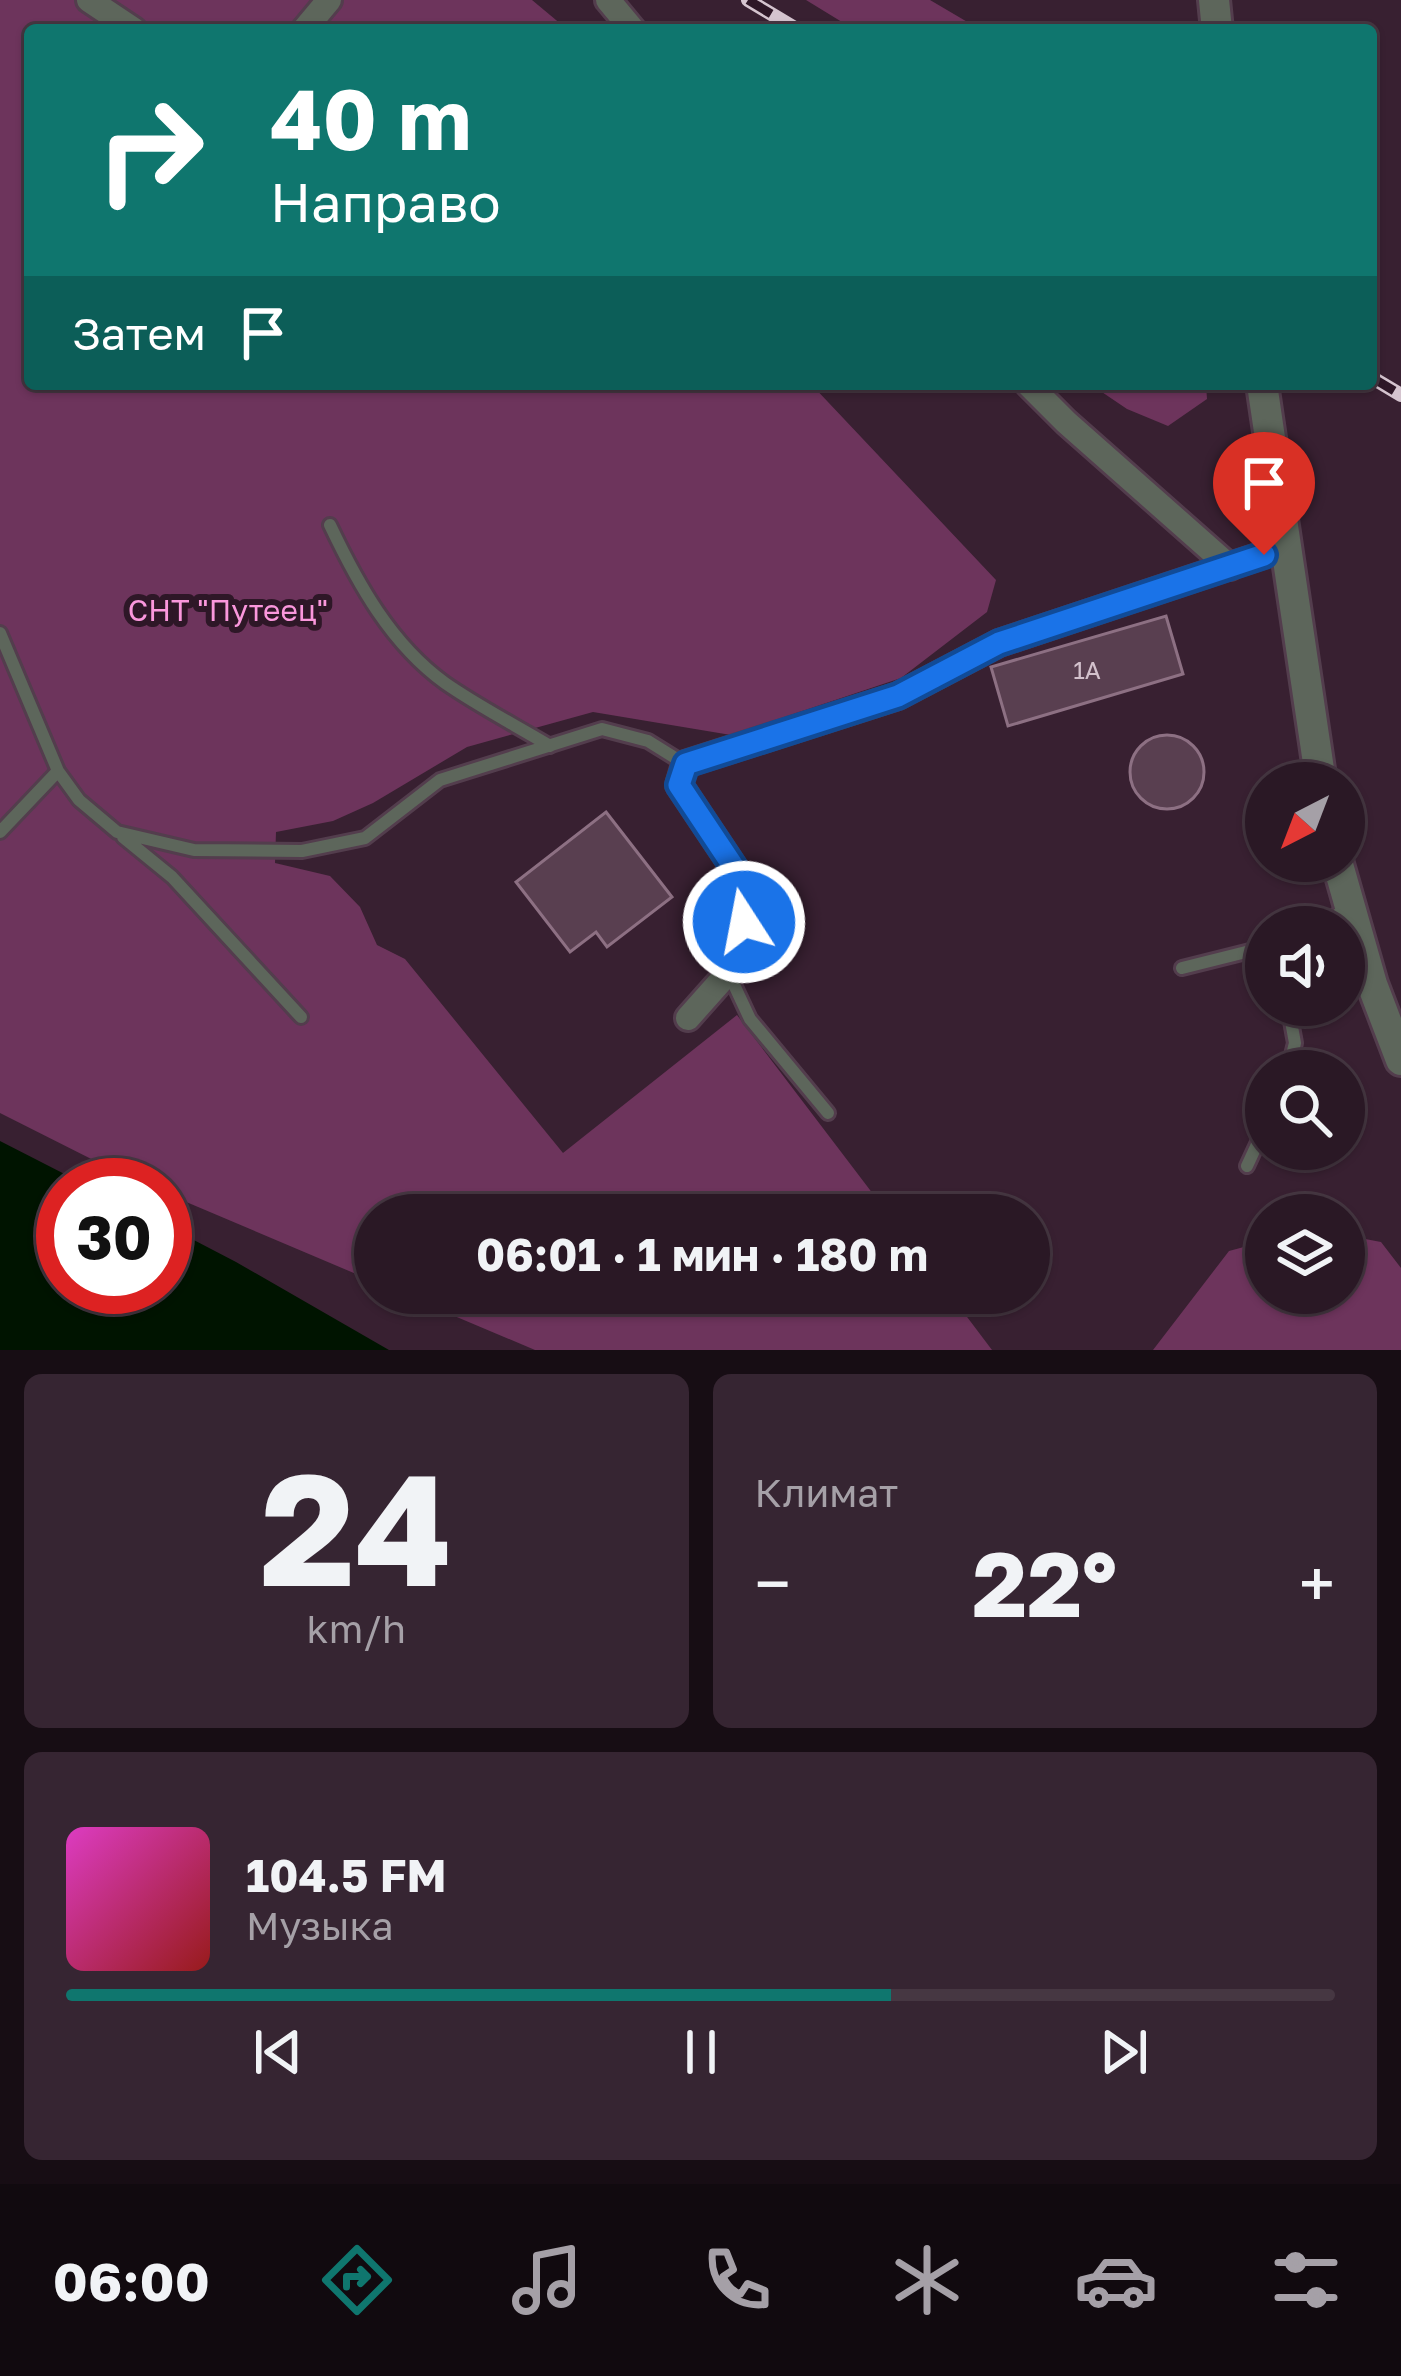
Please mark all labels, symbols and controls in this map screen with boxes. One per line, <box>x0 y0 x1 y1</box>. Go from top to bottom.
text: 40 m <box>270 68 472 168</box>
icon: right <box>72 72 228 228</box>
text: Направо <box>270 169 501 234</box>
icon: arrive <box>230 300 296 366</box>
text: Затем <box>72 306 206 360</box>
pin <box>1213 432 1315 555</box>
icon: arrive <box>1231 450 1297 516</box>
park label: СНТ "Путеец" <box>128 592 328 628</box>
house number: 1А <box>1073 655 1101 684</box>
north arrow <box>1245 762 1365 882</box>
map controls <box>1245 762 1365 1314</box>
position arrow <box>681 859 807 985</box>
button: sound <box>1245 906 1365 1026</box>
button: search <box>1245 1050 1365 1170</box>
speed limit sign: 30 <box>36 1158 192 1314</box>
button: layers <box>1245 1194 1365 1314</box>
text: 06:01 · 1 мин · 180 m <box>476 1227 928 1281</box>
text: 24 <box>260 1433 453 1620</box>
text: Климат <box>755 1469 898 1516</box>
text: 22° <box>972 1529 1117 1637</box>
text: − <box>755 1543 791 1623</box>
text: + <box>1299 1543 1335 1623</box>
text: km/h <box>307 1605 406 1652</box>
text: 104.5 FM <box>246 1848 446 1902</box>
text: Музыка <box>246 1902 394 1949</box>
icon: previous <box>245 2019 311 2085</box>
icon: pause <box>668 2019 734 2085</box>
icon: next <box>1091 2019 1157 2085</box>
icon: directions <box>315 2238 399 2322</box>
icon: music <box>505 2238 589 2322</box>
icon: phone <box>695 2238 779 2322</box>
icon: climate <box>885 2238 969 2322</box>
icon: car <box>1074 2238 1158 2322</box>
icon: filters <box>1264 2238 1348 2322</box>
text: 06:00 <box>53 2248 210 2313</box>

